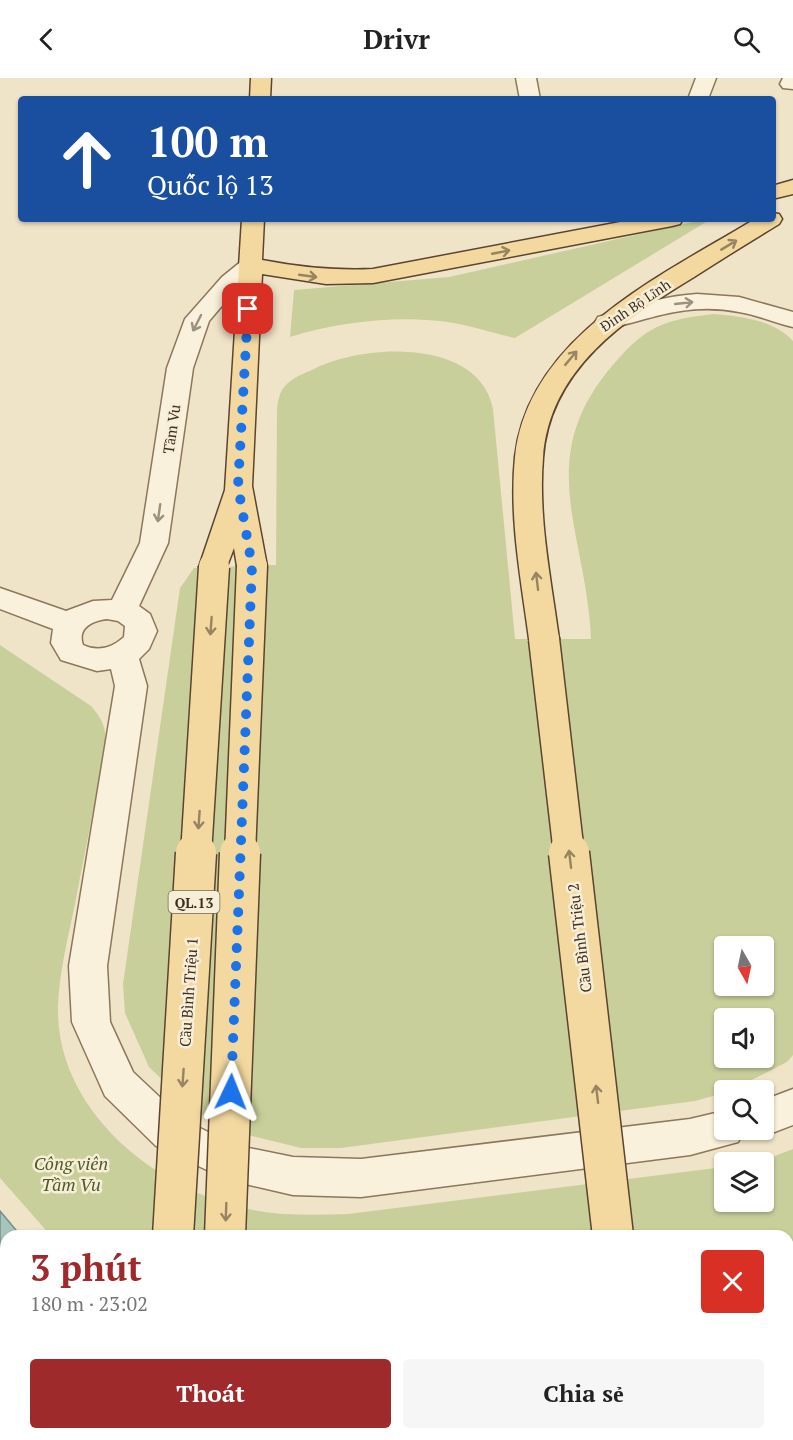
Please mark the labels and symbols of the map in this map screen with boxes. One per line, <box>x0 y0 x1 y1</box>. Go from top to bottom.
one-way arrow <box>720 238 737 250</box>
one-way arrow <box>490 246 510 257</box>
one-way arrow <box>298 271 318 282</box>
street label: Đinh Bộ Lĩnh <box>596 274 674 336</box>
pin <box>222 283 273 334</box>
one-way arrow <box>673 297 693 308</box>
one-way arrow <box>191 313 202 331</box>
one-way arrow <box>564 351 578 366</box>
street label: Tầm Vu <box>158 403 184 455</box>
one-way arrow <box>153 502 164 522</box>
one-way arrow <box>532 572 543 592</box>
one-way arrow <box>205 615 216 635</box>
one-way arrow <box>193 810 204 830</box>
one-way arrow <box>564 850 575 869</box>
street label: Cầu Bình Triệu 2 <box>562 882 596 994</box>
road number: QL.13 <box>168 891 220 913</box>
north arrow <box>714 936 774 996</box>
street label: Cầu Bình Triệu 1 <box>174 937 202 1047</box>
position arrow <box>199 1060 263 1124</box>
one-way arrow <box>177 1068 188 1087</box>
one-way arrow <box>591 1085 602 1105</box>
park label: Công viên Tầm Vu <box>34 1151 108 1196</box>
one-way arrow <box>221 1202 232 1222</box>

